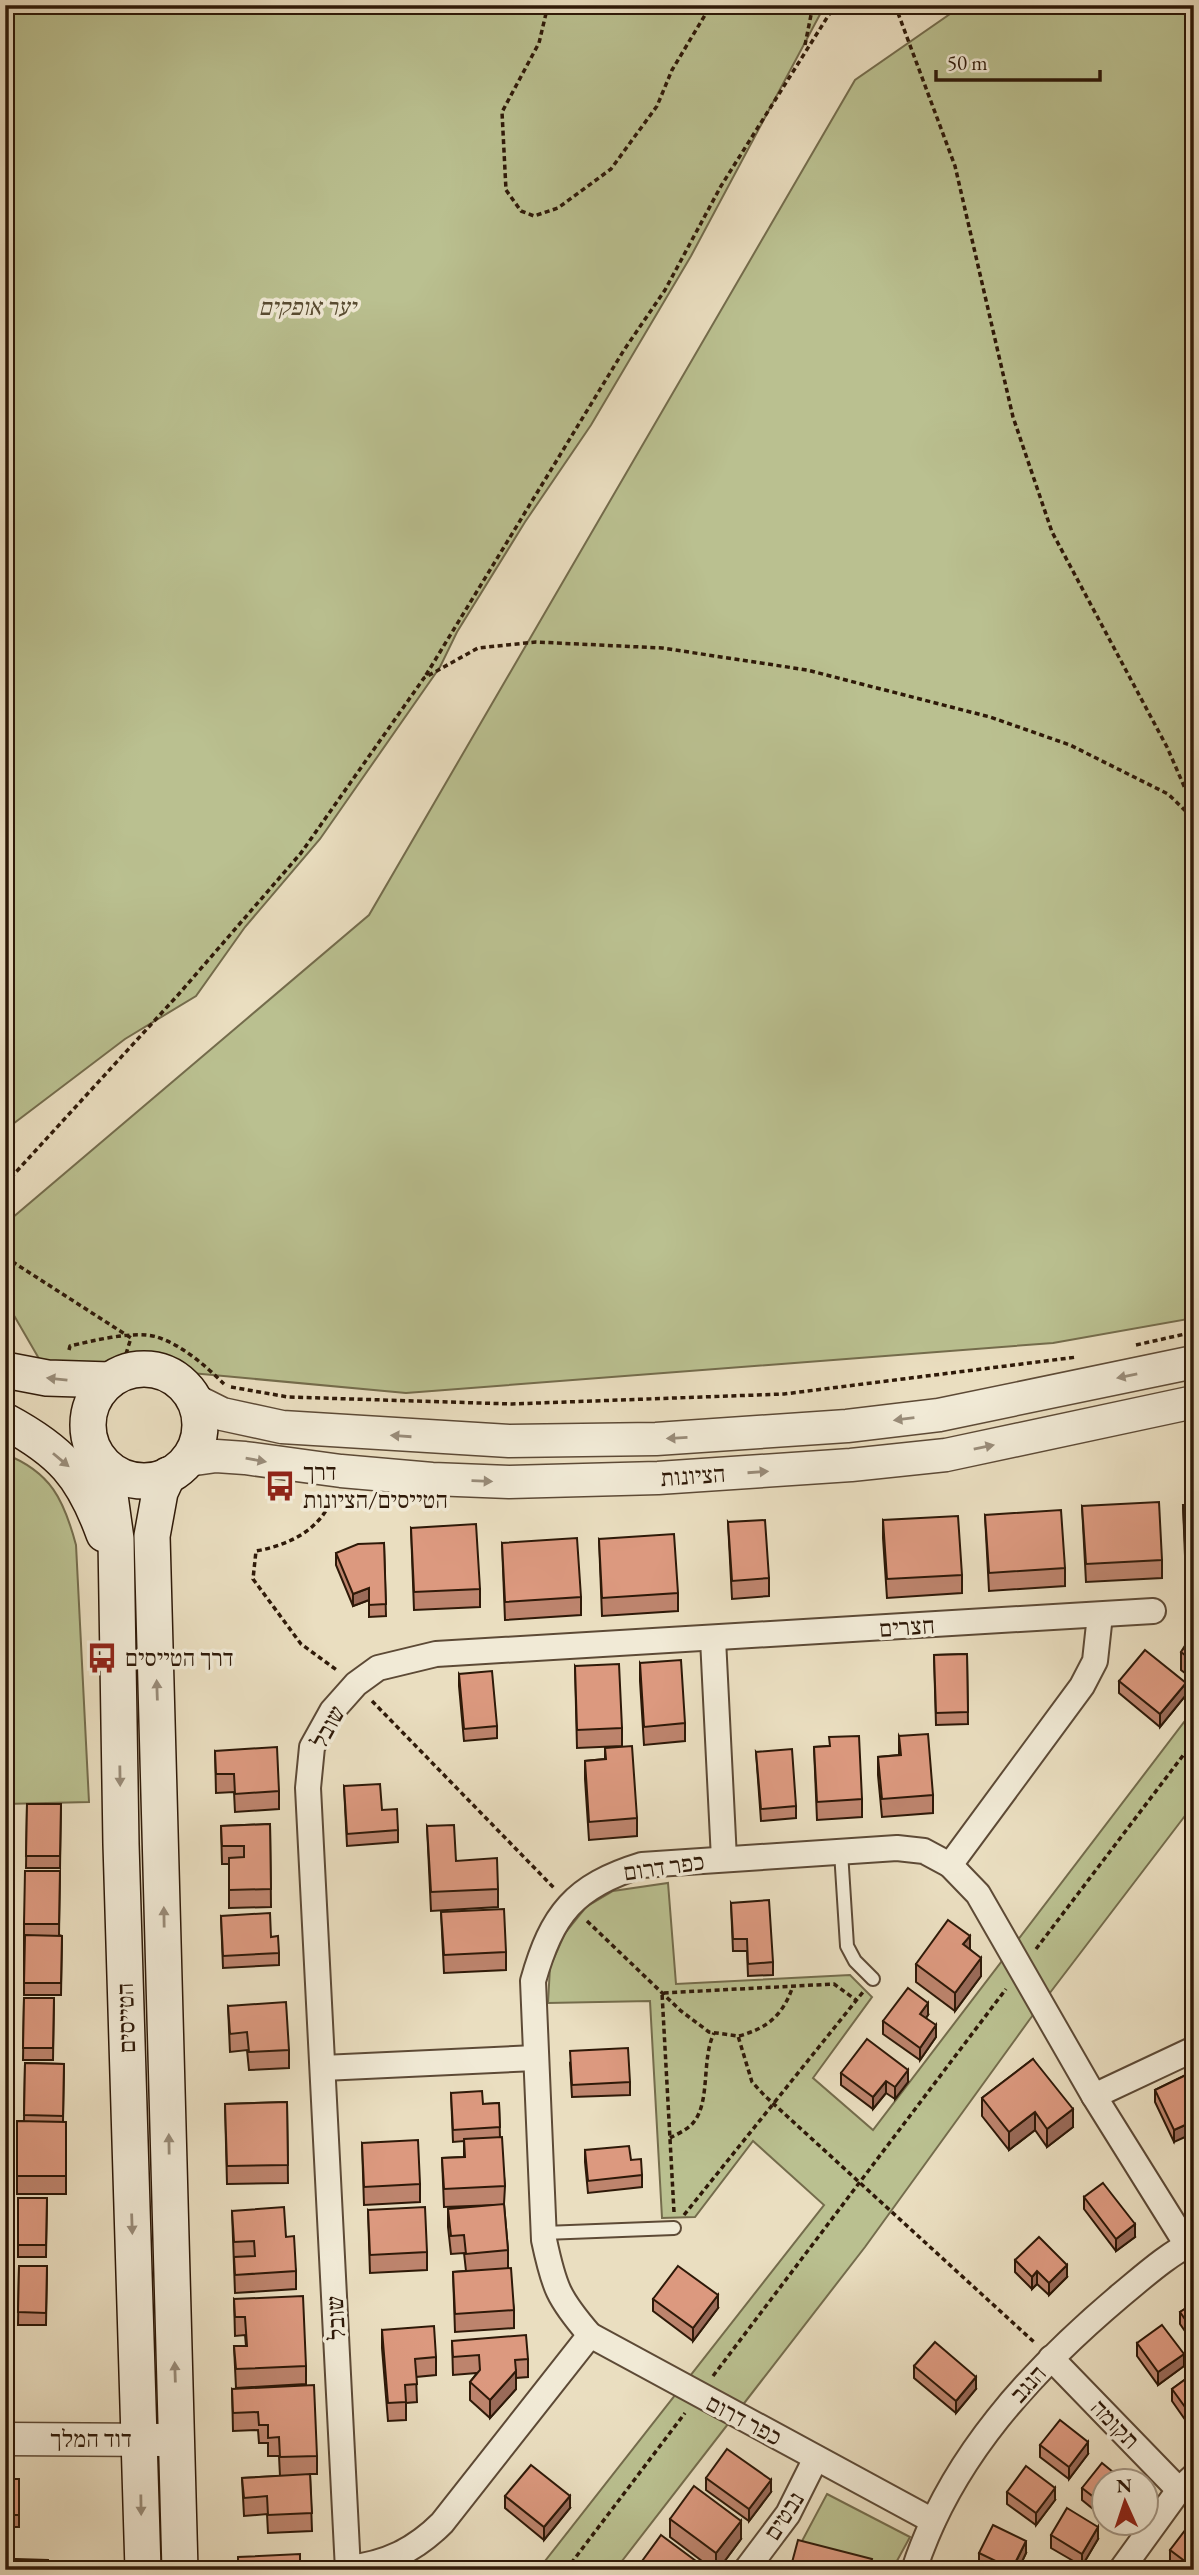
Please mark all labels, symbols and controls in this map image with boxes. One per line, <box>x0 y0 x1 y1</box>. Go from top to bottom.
scale bar <box>936 38 1101 82</box>
text: 50 m <box>947 49 988 76</box>
park label: יער אופקים <box>258 291 358 322</box>
one-way arrow <box>1116 1370 1138 1381</box>
one-way arrow <box>46 1373 68 1384</box>
one-way arrow <box>893 1414 915 1425</box>
one-way arrow <box>390 1430 412 1441</box>
one-way arrow <box>666 1432 688 1443</box>
one-way arrow <box>973 1441 995 1452</box>
one-way arrow <box>53 1452 70 1467</box>
one-way arrow <box>245 1455 267 1466</box>
place label: דרך הטייסים/הציונות <box>303 1456 448 1515</box>
street label: הציונות <box>659 1458 727 1493</box>
one-way arrow <box>747 1466 769 1477</box>
bus stop icon: דרך הטייסים/הציונות <box>263 1469 297 1503</box>
one-way arrow <box>471 1475 493 1486</box>
street label: חצרים <box>878 1609 936 1644</box>
bus stop icon: דרך הטייסים <box>85 1641 119 1675</box>
place label: דרך הטייסים <box>125 1642 234 1673</box>
one-way arrow <box>152 1678 163 1700</box>
street label: שובל <box>303 1700 352 1754</box>
one-way arrow <box>114 1765 126 1787</box>
street label: כפר דרום <box>621 1845 706 1888</box>
one-way arrow <box>158 1906 170 1928</box>
street label: הטייסים <box>109 1982 142 2054</box>
one-way arrow <box>163 2133 175 2155</box>
one-way arrow <box>127 2213 138 2235</box>
street label: שובל <box>319 2295 352 2341</box>
street label: הנגב <box>1003 2358 1053 2409</box>
one-way arrow <box>169 2361 181 2383</box>
street label: כפר דרום <box>701 2387 787 2452</box>
street label: תקומה <box>1084 2392 1147 2455</box>
street label: דוד המלך <box>50 2423 132 2454</box>
north arrow <box>1090 2466 1160 2536</box>
text: N <box>1116 2473 1133 2498</box>
street label: נבטים <box>756 2486 811 2546</box>
one-way arrow <box>136 2494 147 2516</box>

